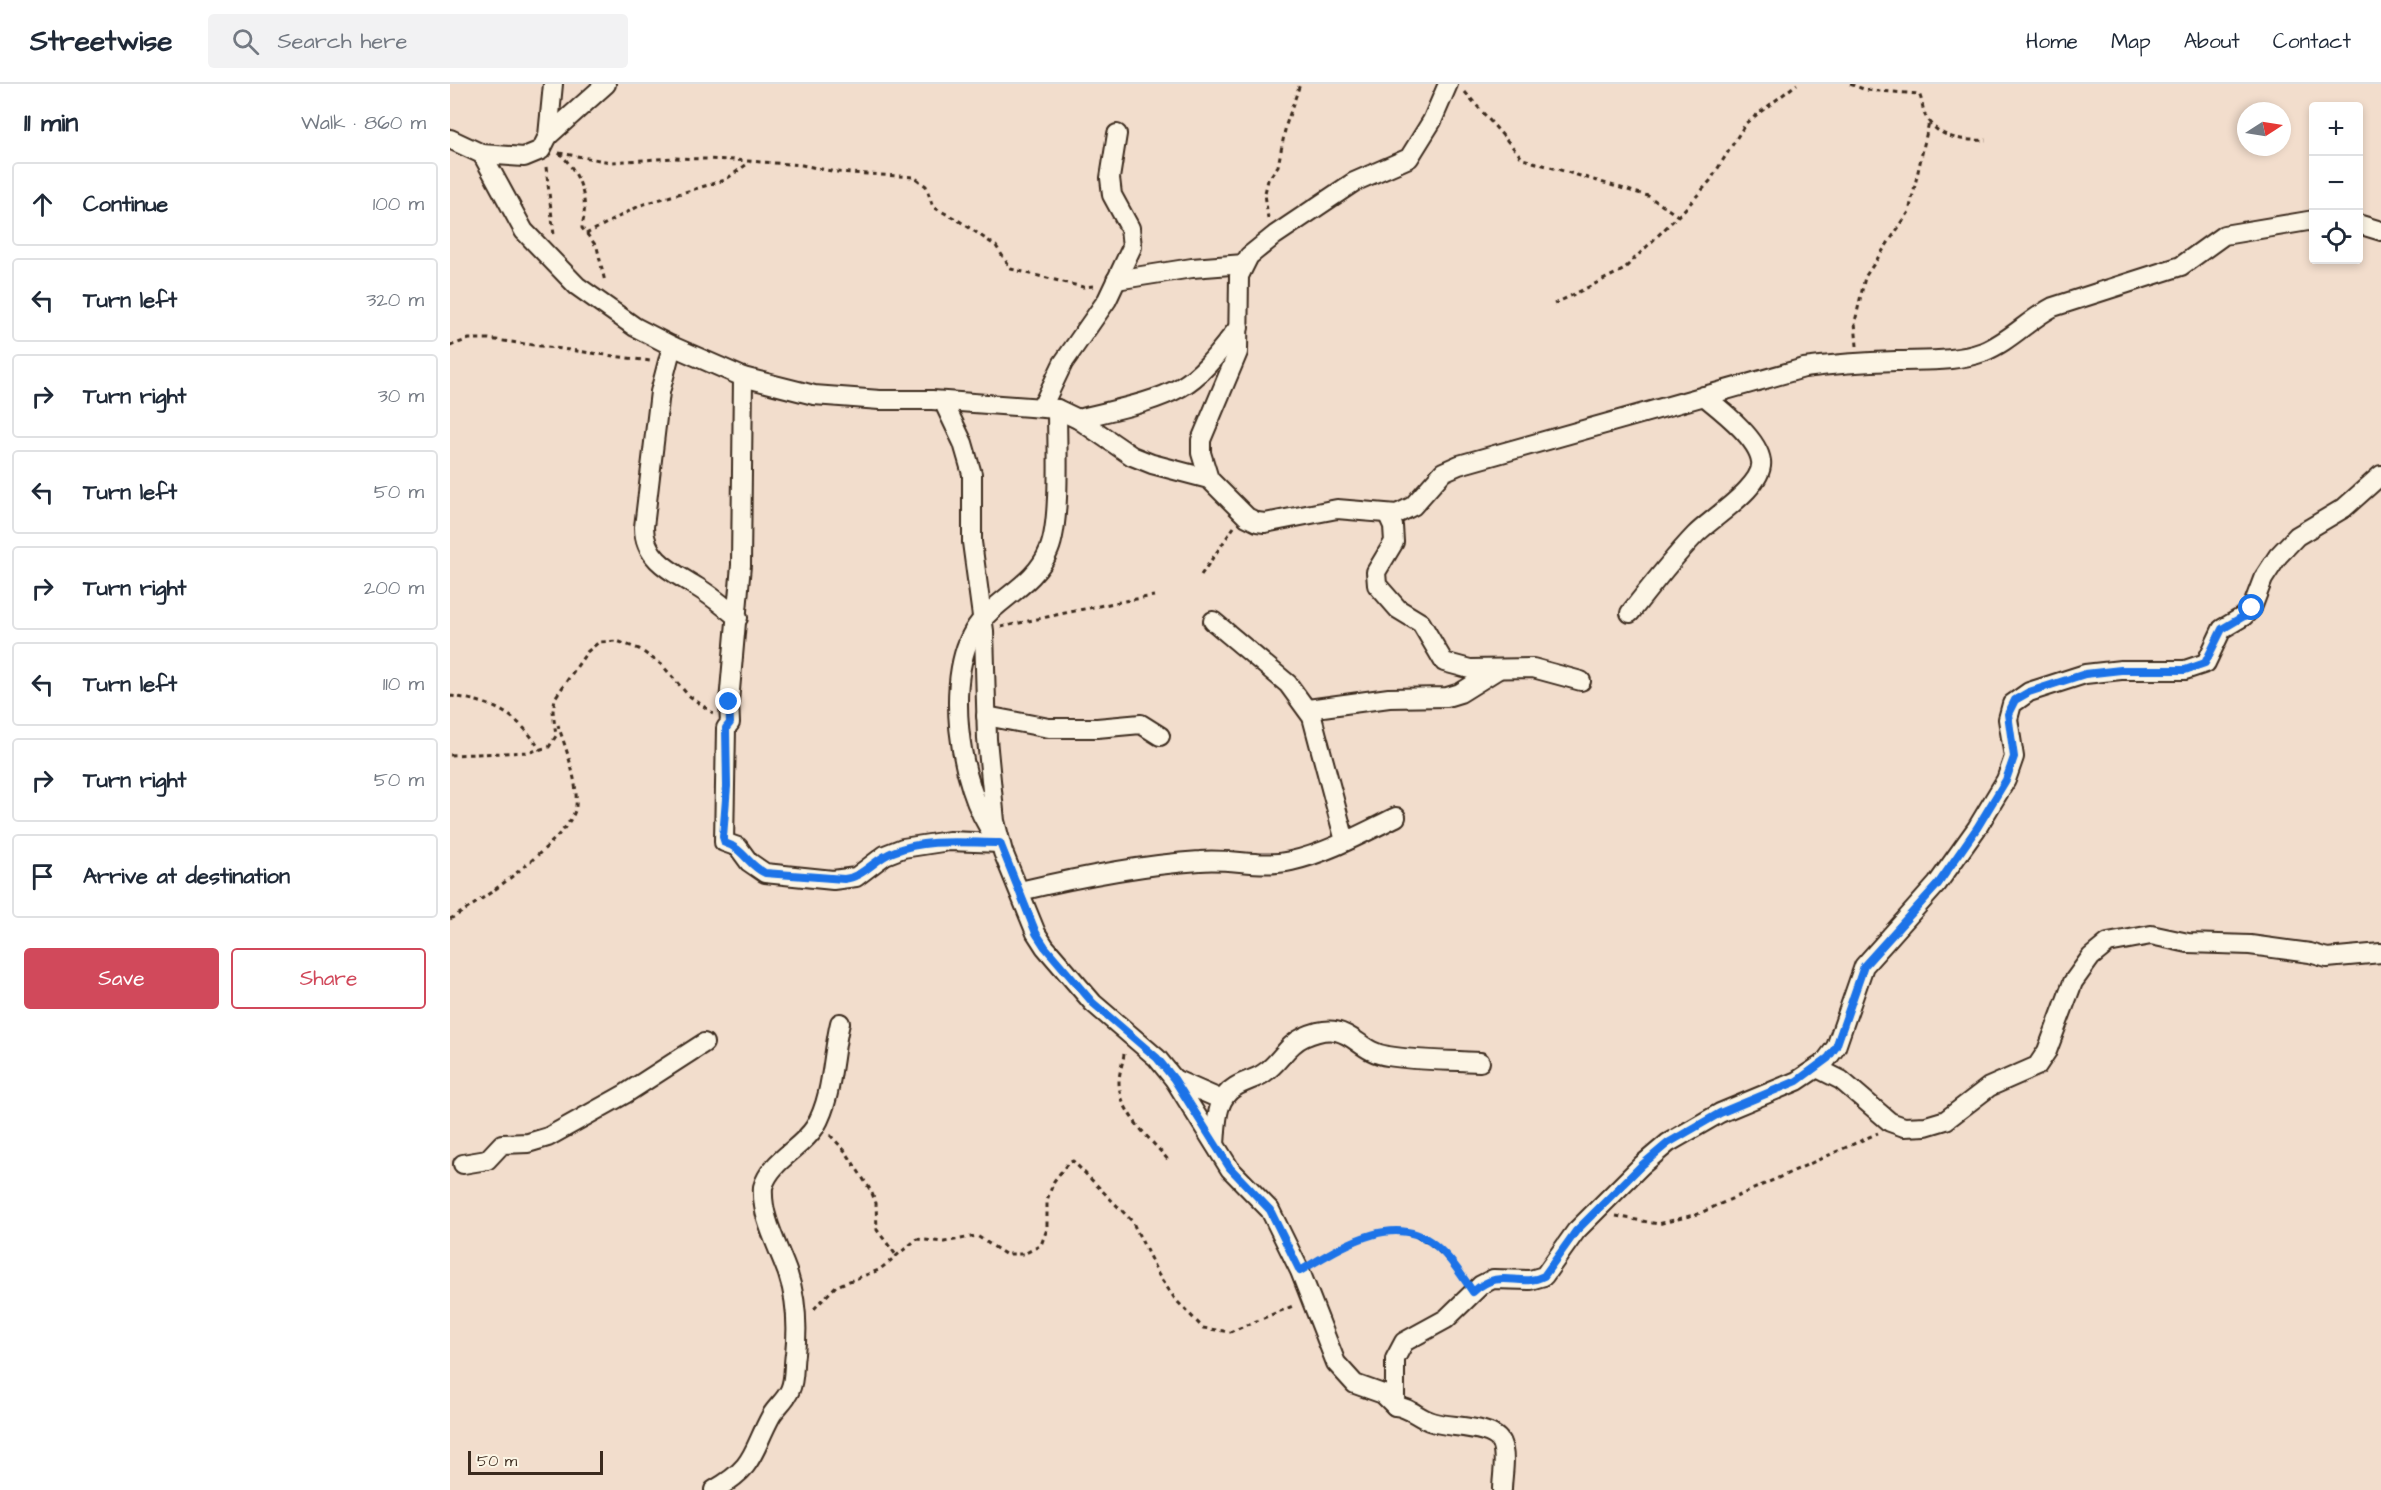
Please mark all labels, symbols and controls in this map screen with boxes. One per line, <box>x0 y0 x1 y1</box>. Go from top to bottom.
search box <box>208 14 628 68</box>
text: Streetwise <box>30 22 172 61</box>
icon: search <box>229 25 262 58</box>
text: Search here <box>277 26 407 57</box>
text: Home <box>2026 27 2078 56</box>
text: Map <box>2111 27 2151 56</box>
text: About <box>2184 27 2240 56</box>
text: Contact <box>2273 27 2351 56</box>
north arrow <box>2237 102 2291 156</box>
map controls <box>2309 102 2363 264</box>
button: + <box>2309 102 2363 156</box>
text: 11 min <box>24 105 78 141</box>
text: Walk · 860 m <box>301 109 426 137</box>
button: − <box>2309 156 2363 210</box>
icon: ahead <box>26 188 59 221</box>
text: Continue <box>83 189 168 220</box>
text: 100 m <box>373 190 424 218</box>
button: locate <box>2309 210 2363 264</box>
icon: left <box>26 284 59 317</box>
text: Turn left <box>83 285 177 316</box>
text: 320 m <box>366 286 424 314</box>
icon: right <box>26 380 59 413</box>
text: Turn right <box>83 381 186 412</box>
text: 30 m <box>378 382 424 410</box>
icon: left <box>26 476 59 509</box>
text: Turn left <box>83 477 177 508</box>
text: 50 m <box>374 478 424 506</box>
icon: right <box>26 572 59 605</box>
text: Turn right <box>83 573 186 604</box>
text: 200 m <box>364 574 424 602</box>
route start <box>2238 594 2264 620</box>
icon: left <box>26 668 59 701</box>
text: Turn left <box>83 669 177 700</box>
text: 110 m <box>383 670 424 698</box>
route end <box>715 688 741 714</box>
icon: right <box>26 764 59 797</box>
text: Turn right <box>83 765 186 796</box>
text: 50 m <box>374 766 424 794</box>
icon: arrive <box>26 860 59 893</box>
text: Arrive at destination <box>83 861 290 892</box>
button: Save <box>24 948 219 1009</box>
button: Share <box>231 948 426 1009</box>
scale bar <box>468 1448 603 1476</box>
text: 50 m <box>477 1450 517 1472</box>

